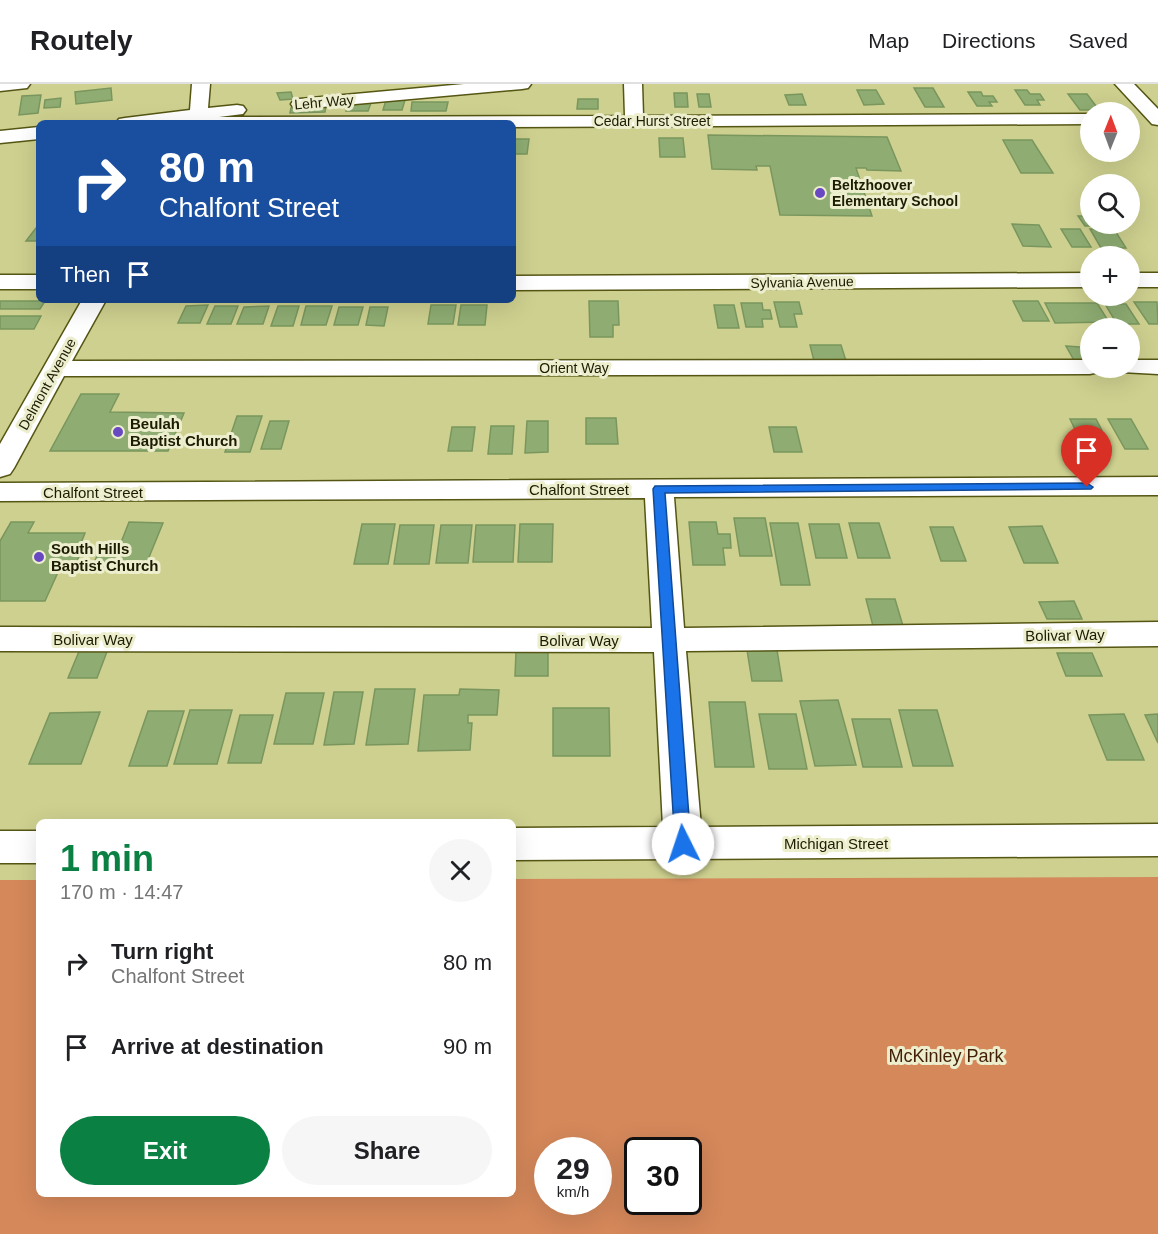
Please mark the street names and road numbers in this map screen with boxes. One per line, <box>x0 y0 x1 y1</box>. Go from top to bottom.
street label: Lehr Way <box>294 91 354 113</box>
street label: Cedar Hurst Street <box>594 113 710 129</box>
street label: Sylvania Avenue <box>750 273 854 291</box>
street label: Delmont Avenue <box>15 335 79 433</box>
street label: Orient Way <box>539 360 609 376</box>
street label: Chalfont Street <box>529 481 630 498</box>
street label: Chalfont Street <box>43 484 144 501</box>
street label: Bolivar Way <box>1025 626 1105 644</box>
street label: Bolivar Way <box>53 631 133 648</box>
street label: Bolivar Way <box>539 632 619 649</box>
street label: Michigan Street <box>784 835 889 852</box>

